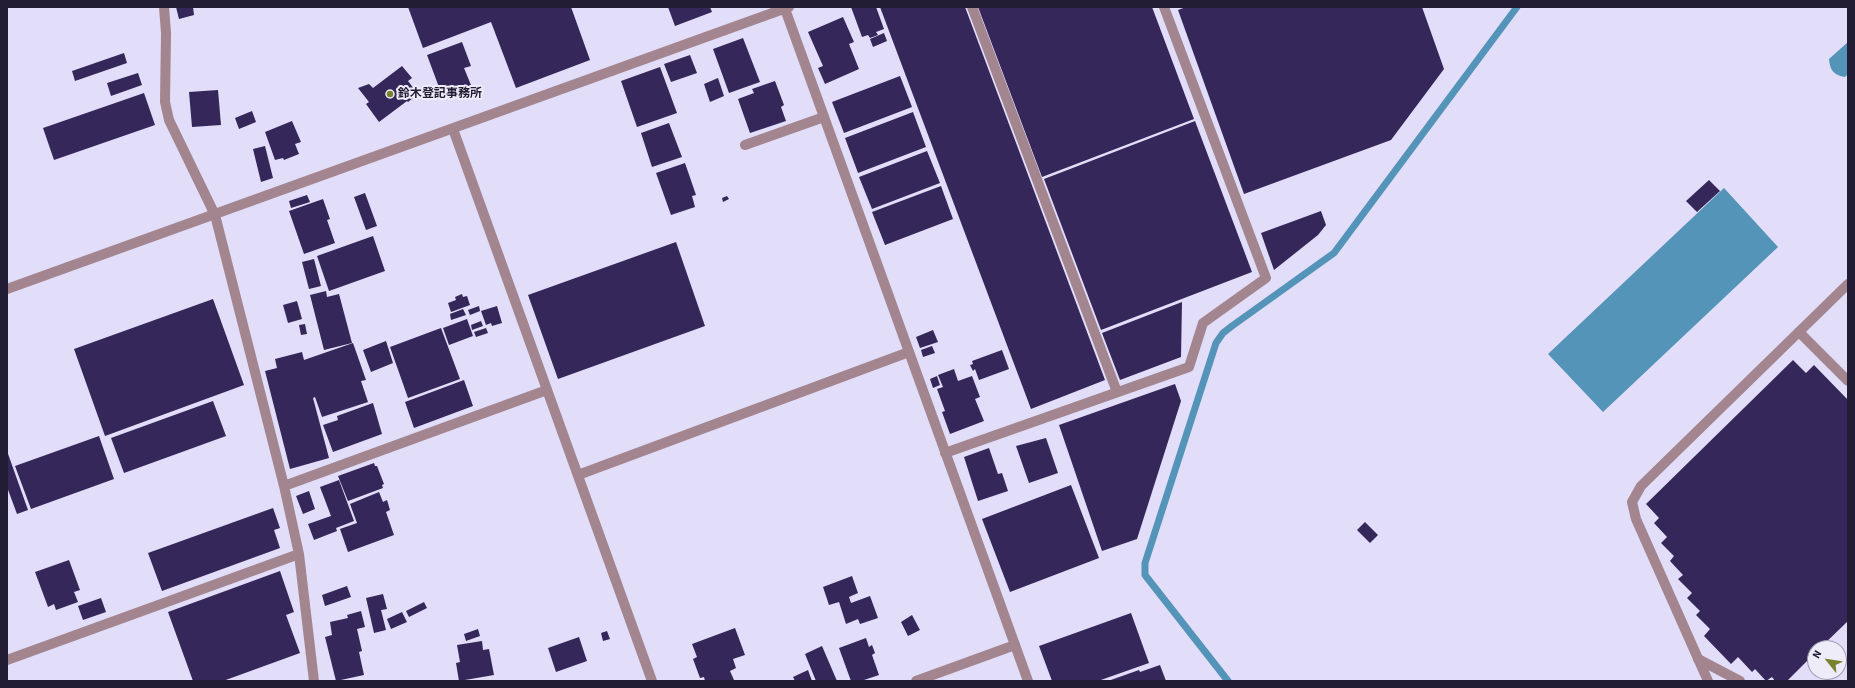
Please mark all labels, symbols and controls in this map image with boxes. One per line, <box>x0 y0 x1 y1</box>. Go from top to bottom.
place label: 鈴木登記事務所 <box>398 87 482 101</box>
marker: 鈴木登記事務所 <box>385 89 395 99</box>
north arrow <box>1807 640 1847 680</box>
text: N <box>1809 647 1825 661</box>

